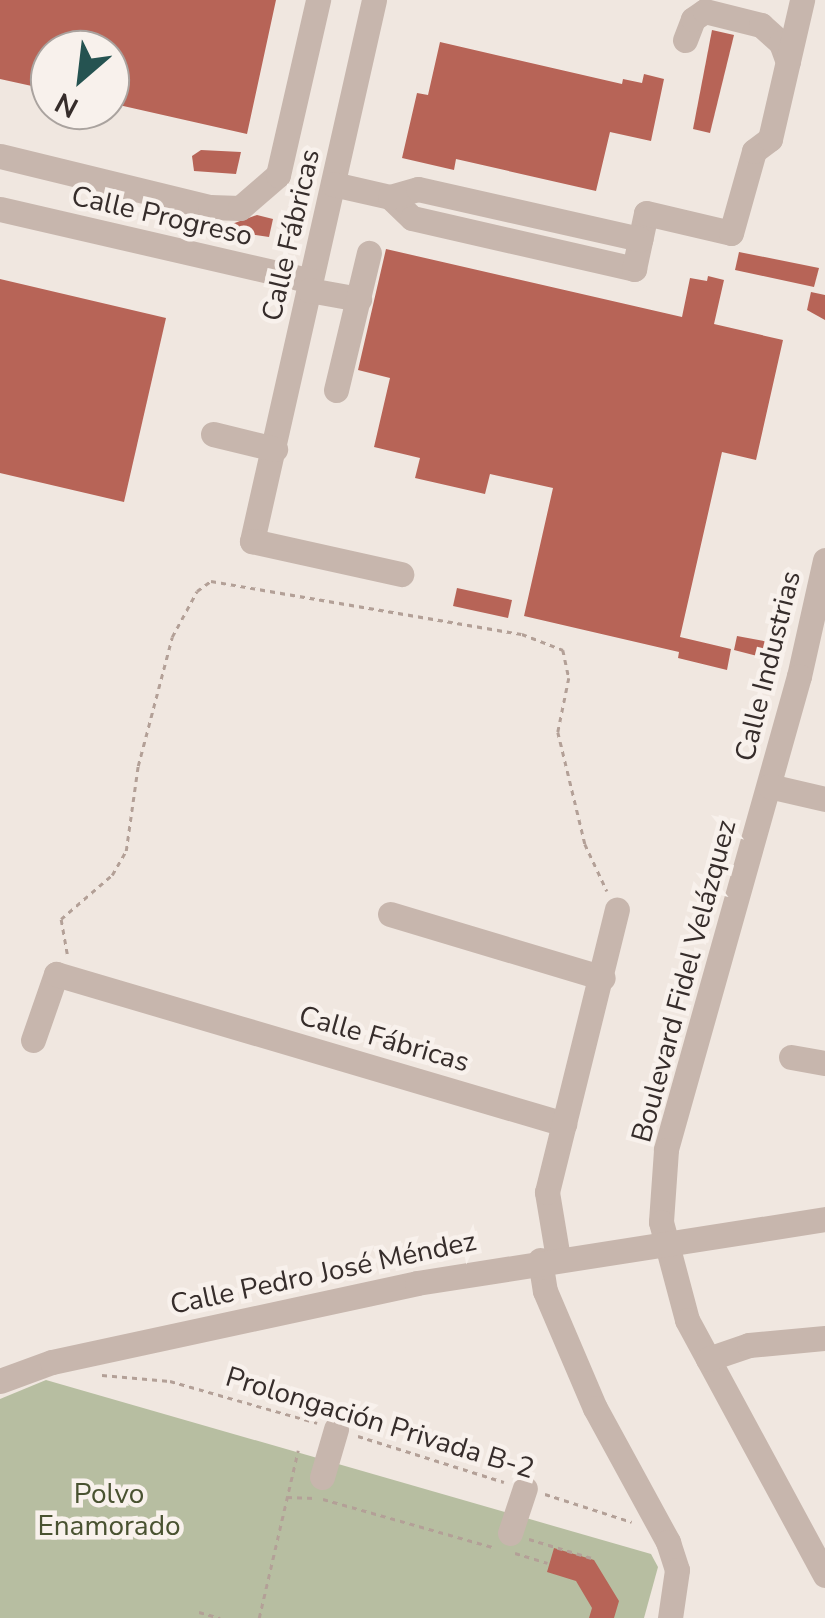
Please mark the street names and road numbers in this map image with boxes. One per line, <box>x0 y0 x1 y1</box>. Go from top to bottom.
street label: Calle Fábricas <box>255 146 327 324</box>
street label: Calle Progreso <box>68 179 256 253</box>
street label: Calle Industrias <box>728 567 808 765</box>
street label: Boulevard Fidel Velázquez <box>625 816 743 1146</box>
street label: Calle Fábricas <box>295 999 473 1079</box>
street label: Calle Pedro José Méndez <box>167 1224 479 1322</box>
street label: Prolongación Privada B-2 <box>222 1360 538 1486</box>

